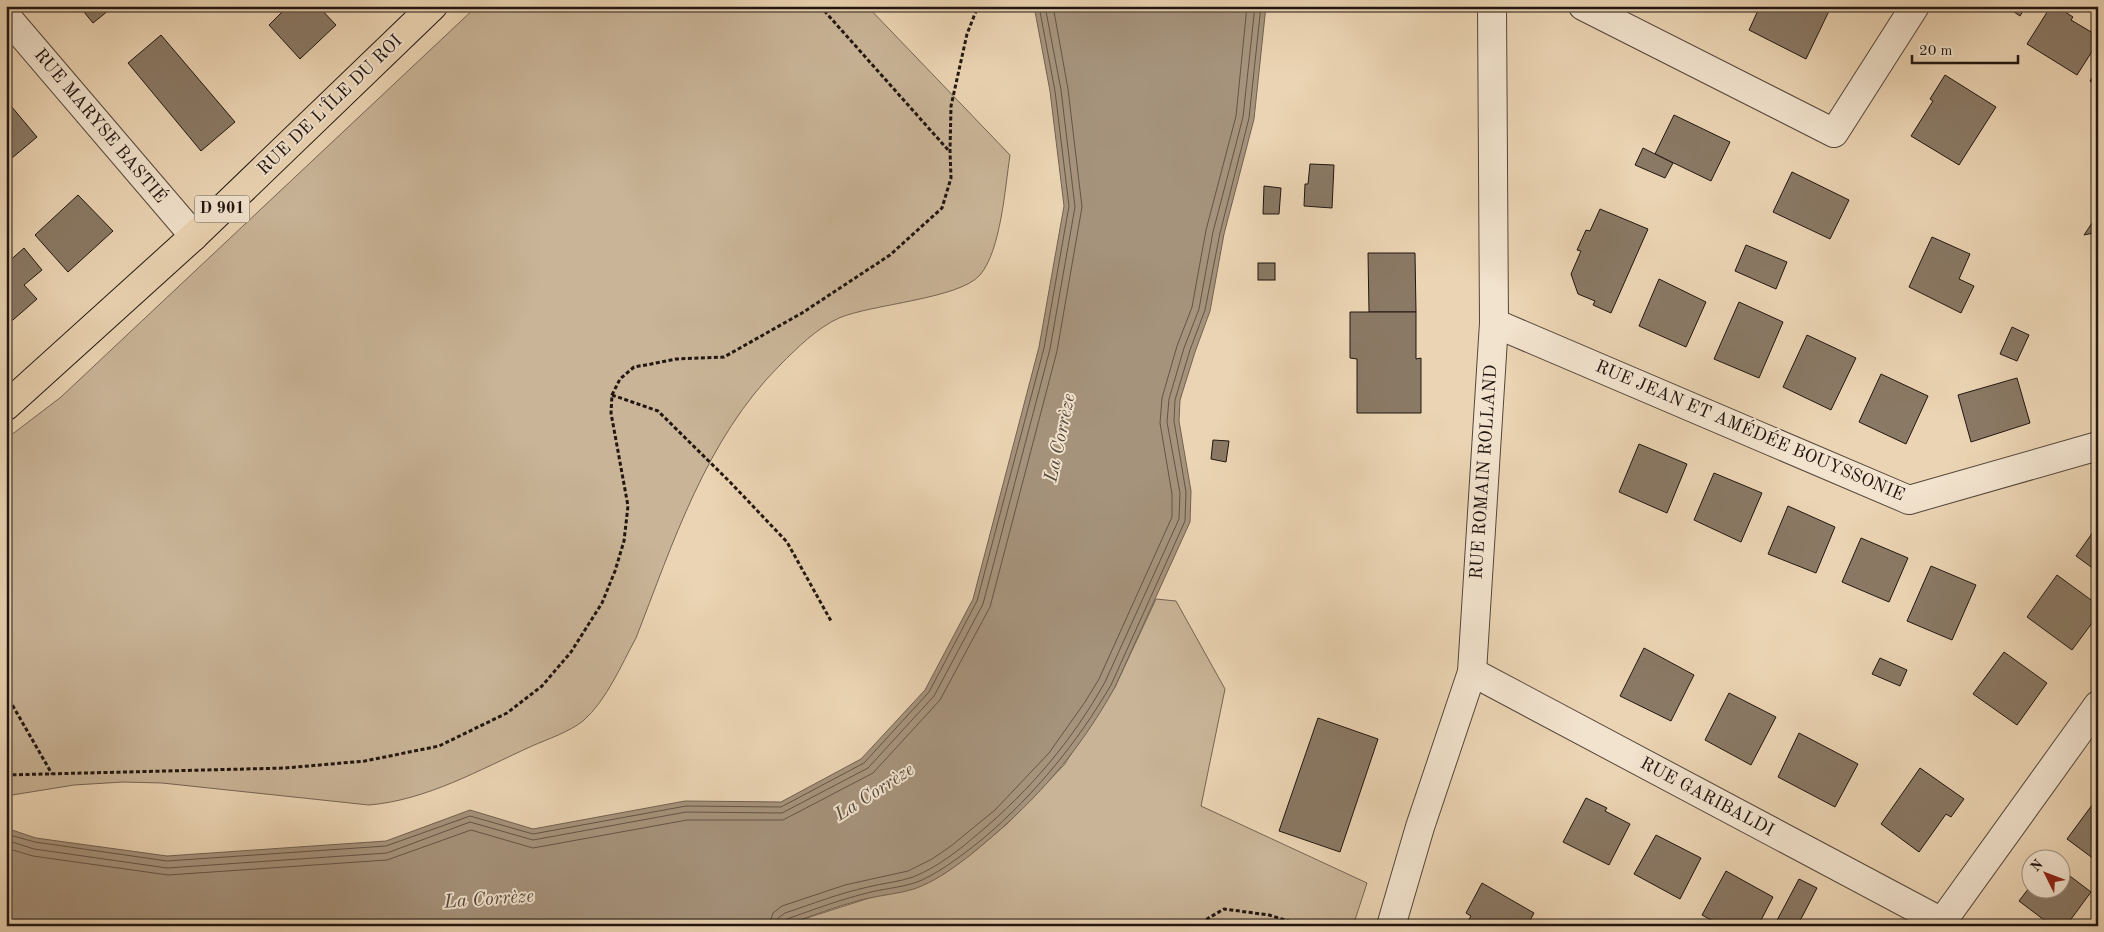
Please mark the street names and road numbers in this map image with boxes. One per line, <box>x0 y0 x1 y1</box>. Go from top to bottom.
street label: RUE DE L'ÎLE DU ROI <box>252 29 406 179</box>
street label: RUE MARYSE BASTIÉ <box>30 43 173 207</box>
road number: D 901 <box>194 195 250 222</box>
street label: RUE JEAN ET AMÉDÉE BOUYSSONIE <box>1593 354 1909 505</box>
street label: RUE ROMAIN ROLLAND <box>1468 364 1500 580</box>
street label: RUE GARIBALDI <box>1637 754 1777 840</box>

